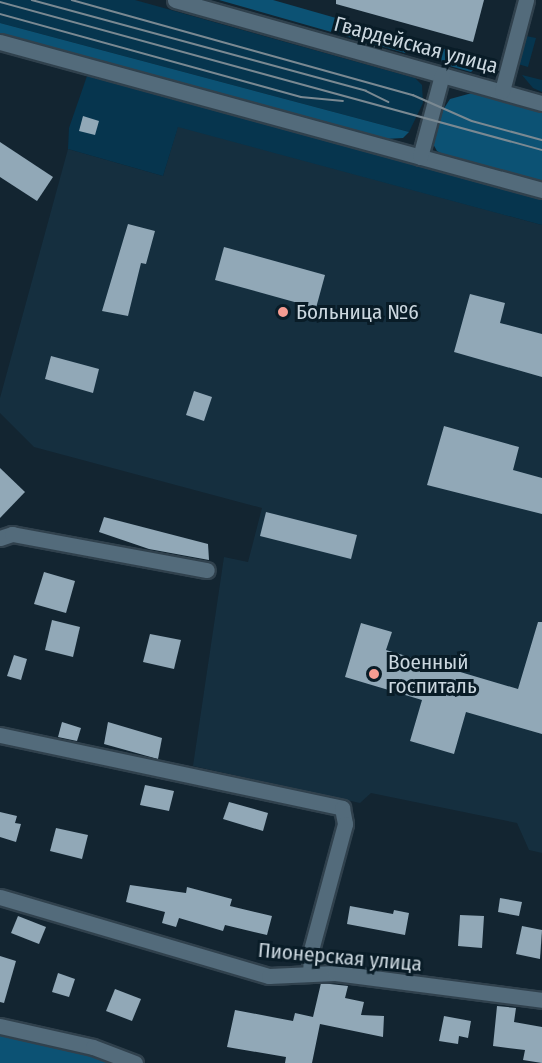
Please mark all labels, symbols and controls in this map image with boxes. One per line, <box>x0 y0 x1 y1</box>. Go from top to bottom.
street label: Гвардейская улица <box>331 11 501 79</box>
place label: Больница №6 <box>296 299 419 325</box>
marker: Больница №6 <box>274 303 292 321</box>
place label: Военный госпиталь <box>388 649 477 699</box>
marker: Военный госпиталь <box>365 665 383 683</box>
street label: Пионерская улица <box>257 937 423 977</box>

